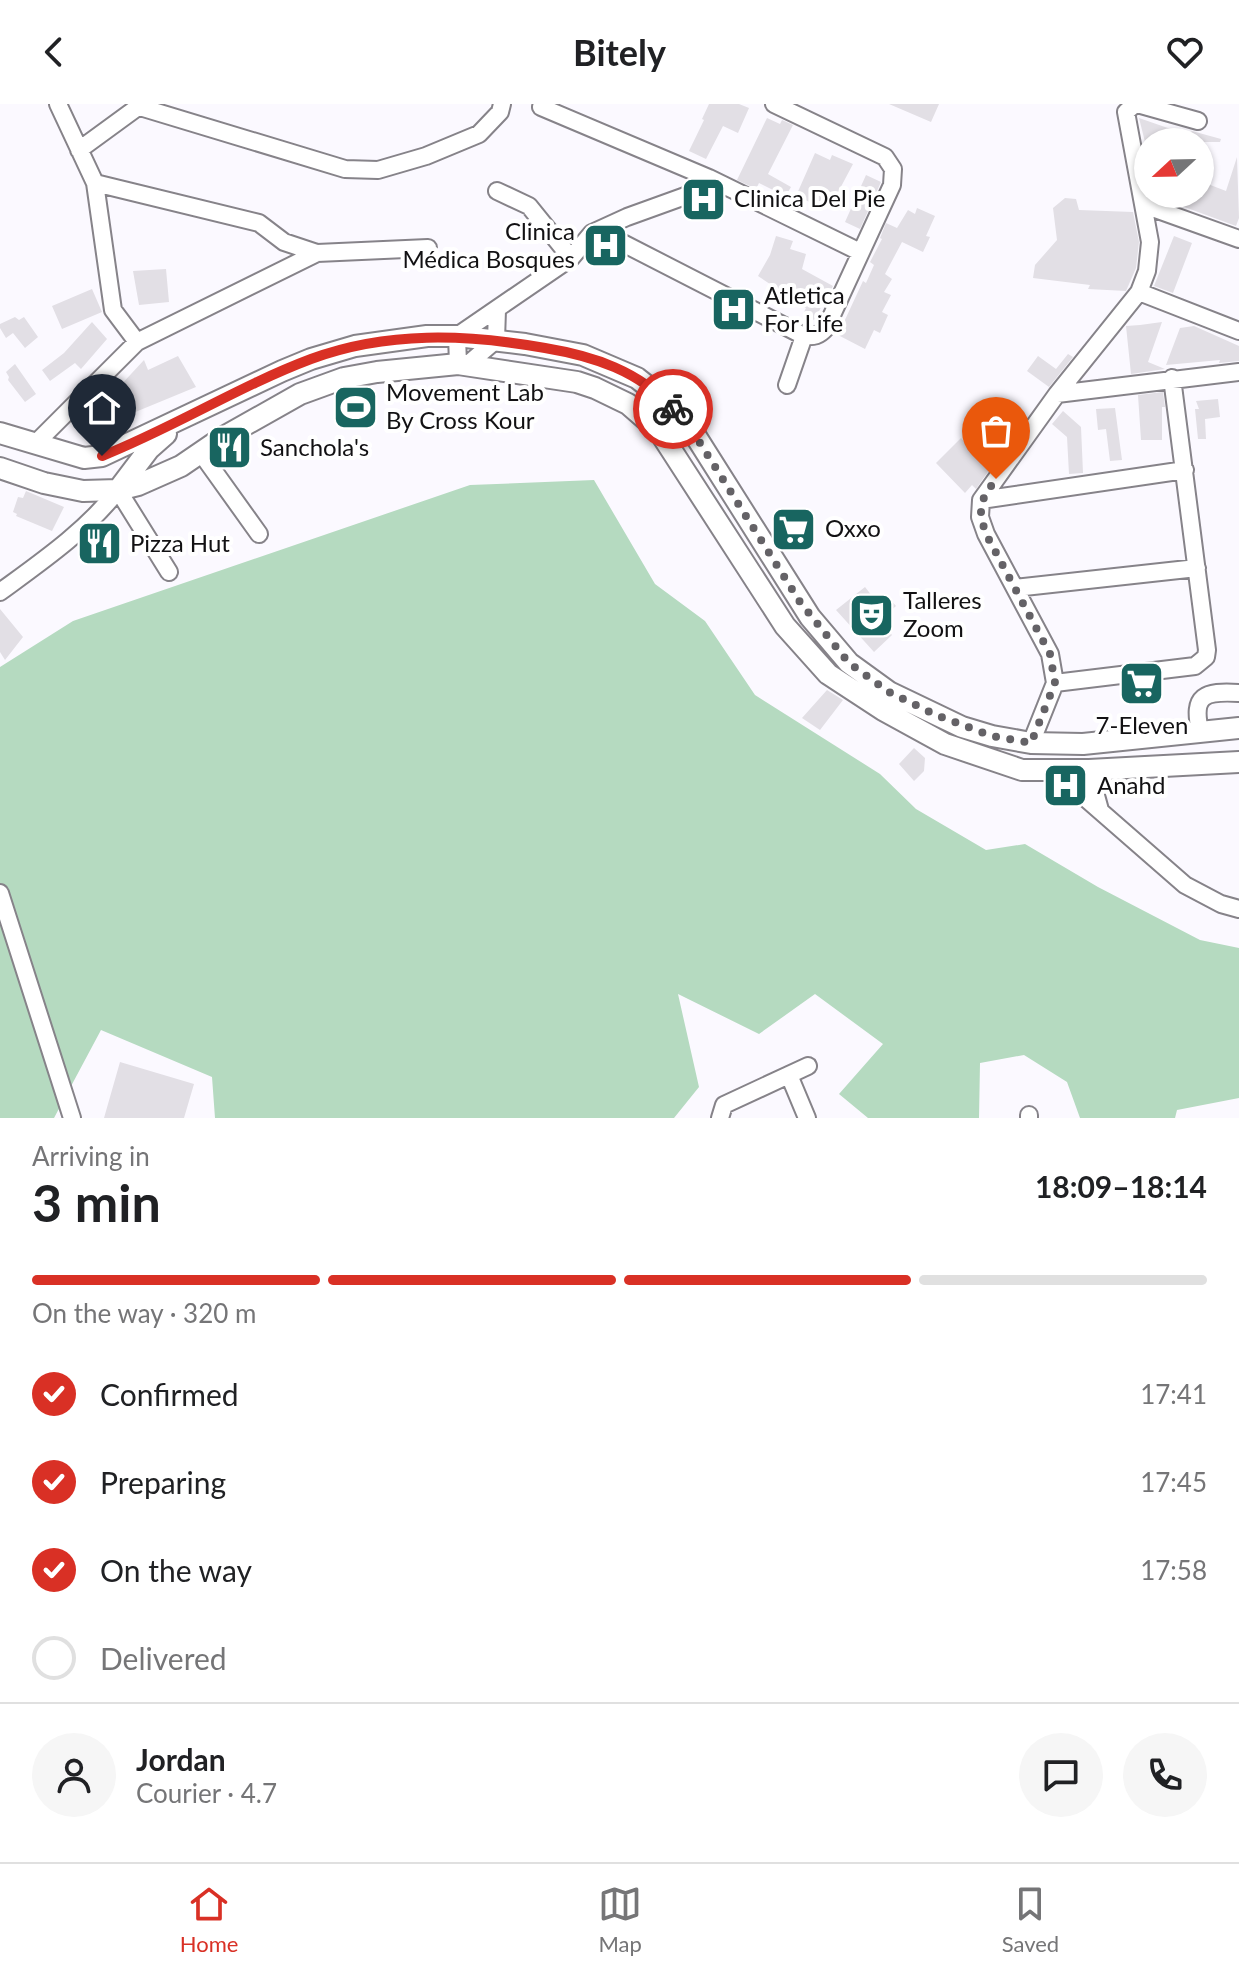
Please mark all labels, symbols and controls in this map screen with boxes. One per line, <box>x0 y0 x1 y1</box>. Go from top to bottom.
icon: back <box>32 30 76 74</box>
text: Bitely <box>573 30 666 74</box>
icon: heart <box>1163 30 1207 74</box>
north arrow <box>1134 128 1214 208</box>
map controls <box>1134 128 1214 208</box>
hospital icon: Clinica Del Pie <box>679 175 727 223</box>
place label: Clinica Del Pie <box>734 183 885 212</box>
place label: Clinica Médica Bosques <box>402 216 575 273</box>
hospital icon: Clinica Médica Bosques <box>582 222 630 270</box>
place label: Atletica For Life <box>764 280 845 337</box>
hospital icon: Atletica For Life <box>709 286 757 334</box>
courier <box>633 369 713 449</box>
pin <box>68 374 136 456</box>
place label: Movement Lab By Cross Kour <box>386 377 544 434</box>
sports icon: Movement Lab By Cross Kour <box>331 383 379 431</box>
icon: home <box>80 386 124 430</box>
icon: bike <box>651 387 695 431</box>
pin <box>962 397 1030 479</box>
icon: bag <box>974 409 1018 453</box>
restaurant icon: Sanchola's <box>205 424 253 472</box>
place label: Sanchola's <box>260 432 369 461</box>
supermarket icon: Oxxo <box>770 505 818 553</box>
place label: Oxxo <box>825 513 881 542</box>
restaurant icon: Pizza Hut <box>75 520 123 568</box>
place label: Pizza Hut <box>130 528 230 557</box>
place label: Talleres Zoom <box>903 585 982 642</box>
theatre icon: Talleres Zoom <box>848 591 896 639</box>
supermarket icon: 7-Eleven <box>1118 660 1166 708</box>
place label: 7-Eleven <box>1096 710 1188 739</box>
hospital icon: Anahd <box>1042 762 1090 810</box>
place label: Anahd <box>1097 770 1165 799</box>
text: Arriving in <box>32 1140 150 1172</box>
text: 18:09–18:14 <box>1035 1168 1207 1204</box>
text: 3 min <box>32 1171 161 1233</box>
text: On the way · 320 m <box>32 1297 256 1329</box>
icon: check <box>32 1372 76 1416</box>
text: Confirmed <box>100 1376 239 1412</box>
text: 17:41 <box>1140 1378 1207 1410</box>
icon: check <box>32 1460 76 1504</box>
text: Preparing <box>100 1464 226 1500</box>
text: 17:45 <box>1140 1466 1207 1498</box>
icon: check <box>32 1548 76 1592</box>
text: On the way <box>100 1552 252 1588</box>
text: 17:58 <box>1140 1554 1207 1586</box>
text: Delivered <box>100 1640 227 1676</box>
button: person <box>32 1733 116 1817</box>
button: chat <box>1019 1733 1103 1817</box>
button: phone <box>1123 1733 1207 1817</box>
text: Jordan <box>136 1741 226 1777</box>
text: Courier · 4.7 <box>136 1777 277 1809</box>
tab: Home <box>180 1882 238 1957</box>
tab: Map <box>598 1882 642 1957</box>
tab: Saved <box>1002 1882 1059 1957</box>

